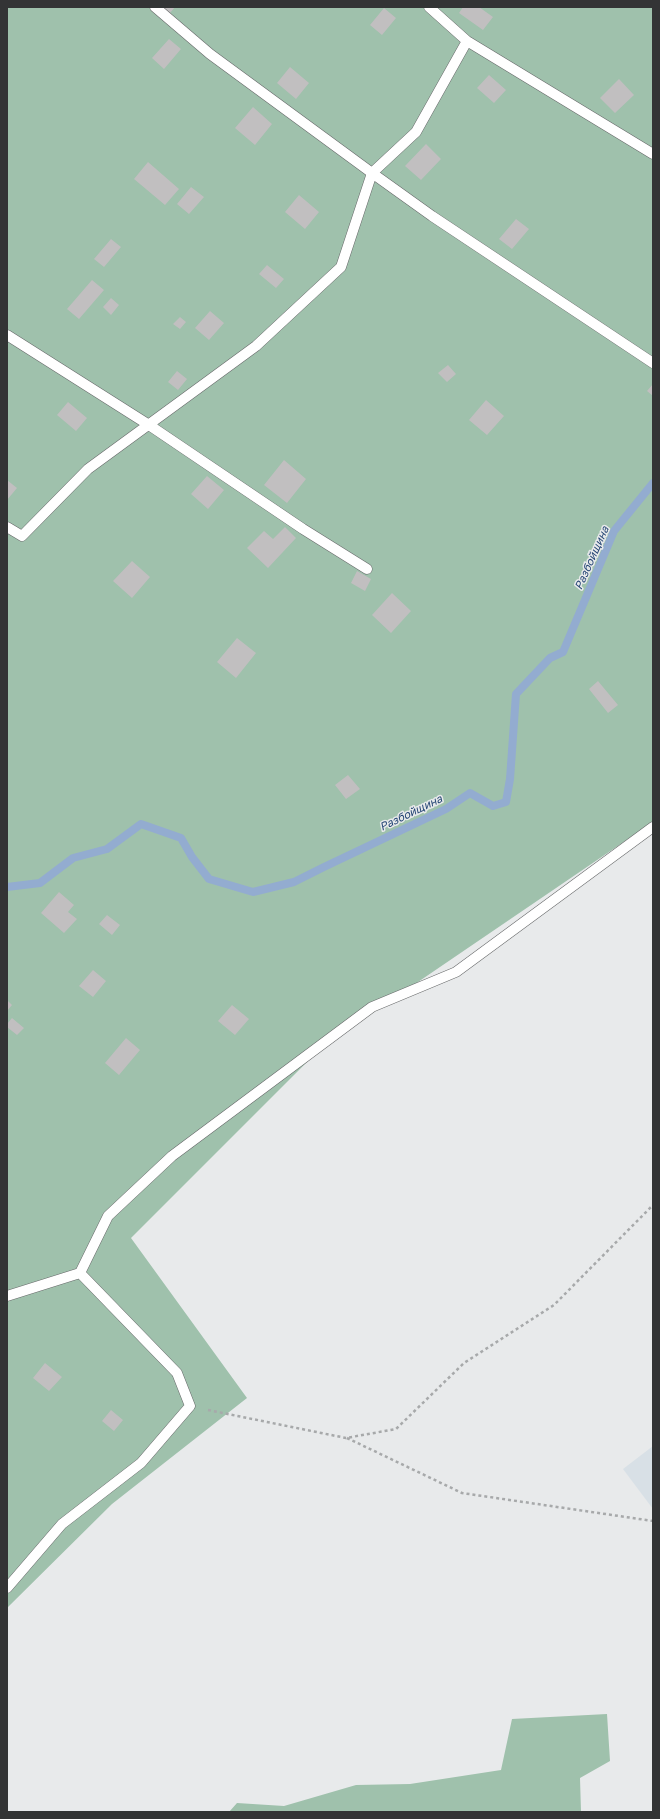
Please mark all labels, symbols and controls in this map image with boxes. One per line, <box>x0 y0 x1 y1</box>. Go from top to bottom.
water label: Разбойщина <box>572 524 612 592</box>
water label: Разбойщина <box>378 792 444 834</box>

